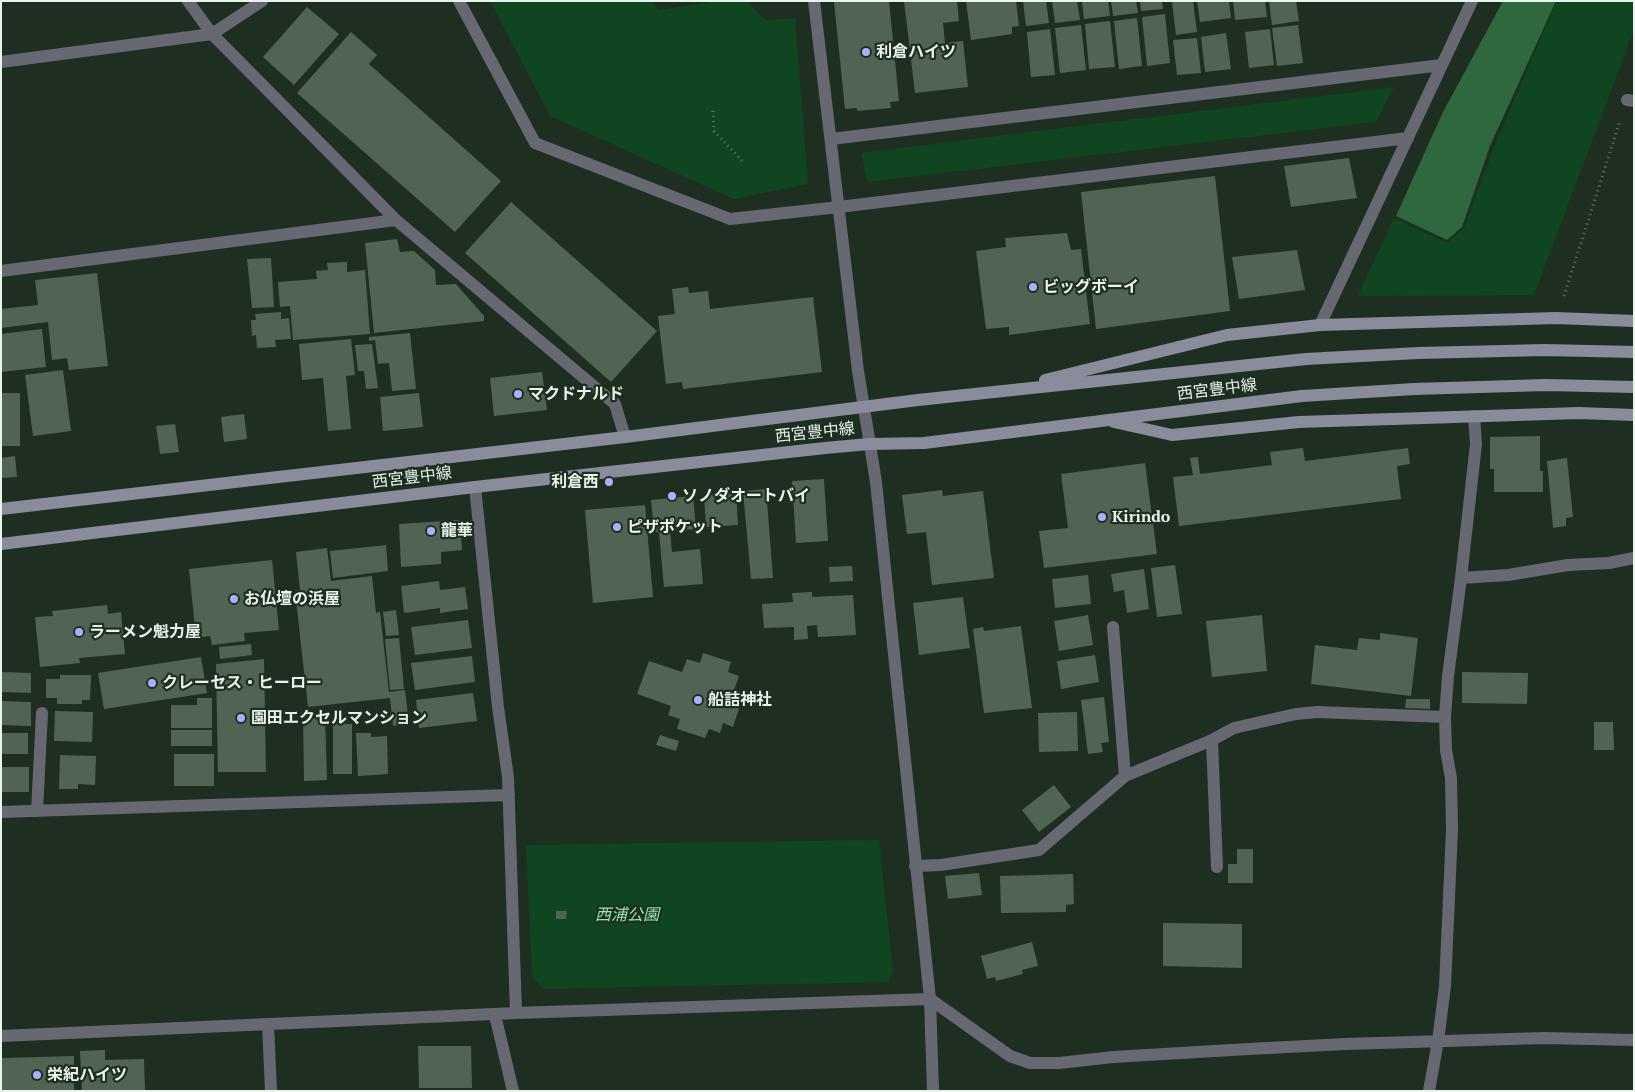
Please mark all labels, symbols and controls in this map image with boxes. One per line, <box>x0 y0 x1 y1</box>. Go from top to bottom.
place label: 利倉ハイツ <box>876 42 956 62</box>
marker: 利倉ハイツ <box>860 46 872 58</box>
place label: ビッグボーイ <box>1043 277 1139 297</box>
marker: ビッグボーイ <box>1027 281 1039 293</box>
street label: 西宮豊中線 <box>1176 376 1258 404</box>
place label: マクドナルド <box>528 384 624 404</box>
marker: マクドナルド <box>512 388 524 400</box>
street label: 西宮豊中線 <box>774 419 856 447</box>
street label: 西宮豊中線 <box>371 464 453 492</box>
place label: 利倉西 <box>551 472 599 492</box>
marker: 利倉西 <box>603 476 615 488</box>
place label: ソノダオートバイ <box>682 486 810 506</box>
marker: ソノダオートバイ <box>666 490 678 502</box>
place label: Kirindo <box>1112 507 1170 527</box>
marker: Kirindo <box>1096 511 1108 523</box>
place label: ピザポケット <box>627 517 723 537</box>
place label: 龍華 <box>441 521 473 541</box>
marker: ピザポケット <box>611 521 623 533</box>
marker: 龍華 <box>425 525 437 537</box>
place label: お仏壇の浜屋 <box>244 589 340 609</box>
marker: お仏壇の浜屋 <box>228 593 240 605</box>
place label: ラーメン魁力屋 <box>89 622 201 642</box>
marker: ラーメン魁力屋 <box>73 626 85 638</box>
place label: クレーセス・ヒーロー <box>162 673 322 693</box>
marker: クレーセス・ヒーロー <box>146 677 158 689</box>
place label: 船詰神社 <box>708 690 772 710</box>
marker: 船詰神社 <box>692 694 704 706</box>
place label: 園田エクセルマンション <box>251 708 427 728</box>
marker: 園田エクセルマンション <box>235 712 247 724</box>
park label: 西浦公園 <box>595 905 659 925</box>
place label: 栄紀ハイツ <box>47 1065 127 1085</box>
marker: 栄紀ハイツ <box>31 1069 43 1081</box>

